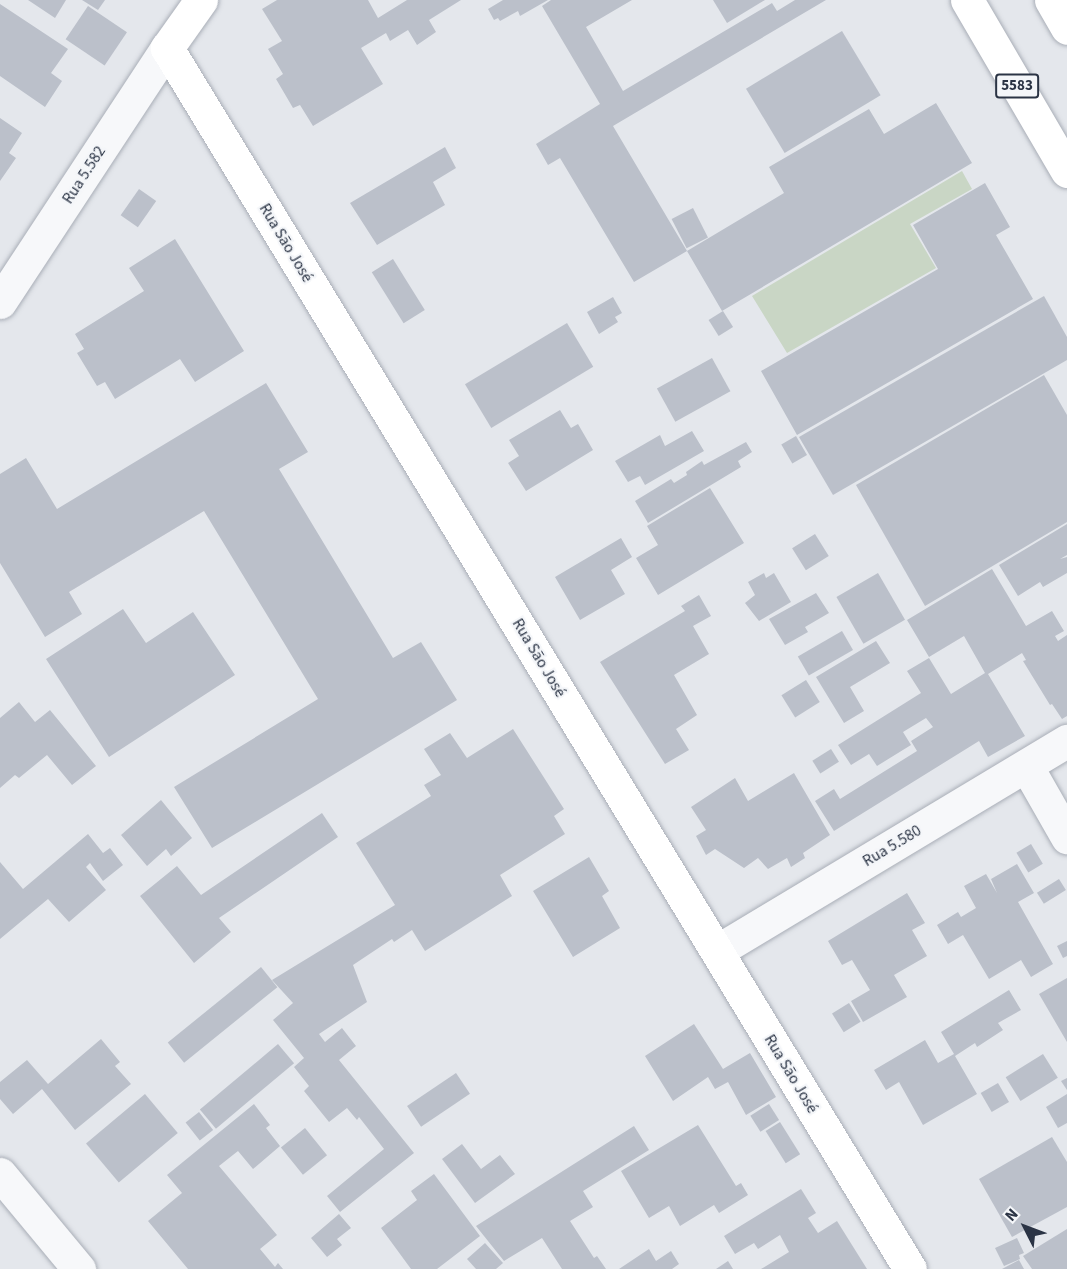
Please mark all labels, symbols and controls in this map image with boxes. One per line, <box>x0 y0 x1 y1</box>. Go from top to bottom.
road number: 5583 <box>994 74 1040 98</box>
street label: Rua 5.582 <box>58 143 110 207</box>
street label: Rua São José <box>255 200 317 286</box>
street label: Rua São José <box>508 615 570 701</box>
street label: Rua 5.580 <box>859 821 925 871</box>
street label: Rua São José <box>760 1031 822 1117</box>
north arrow <box>995 1197 1055 1257</box>
text: N <box>1000 1204 1023 1226</box>

